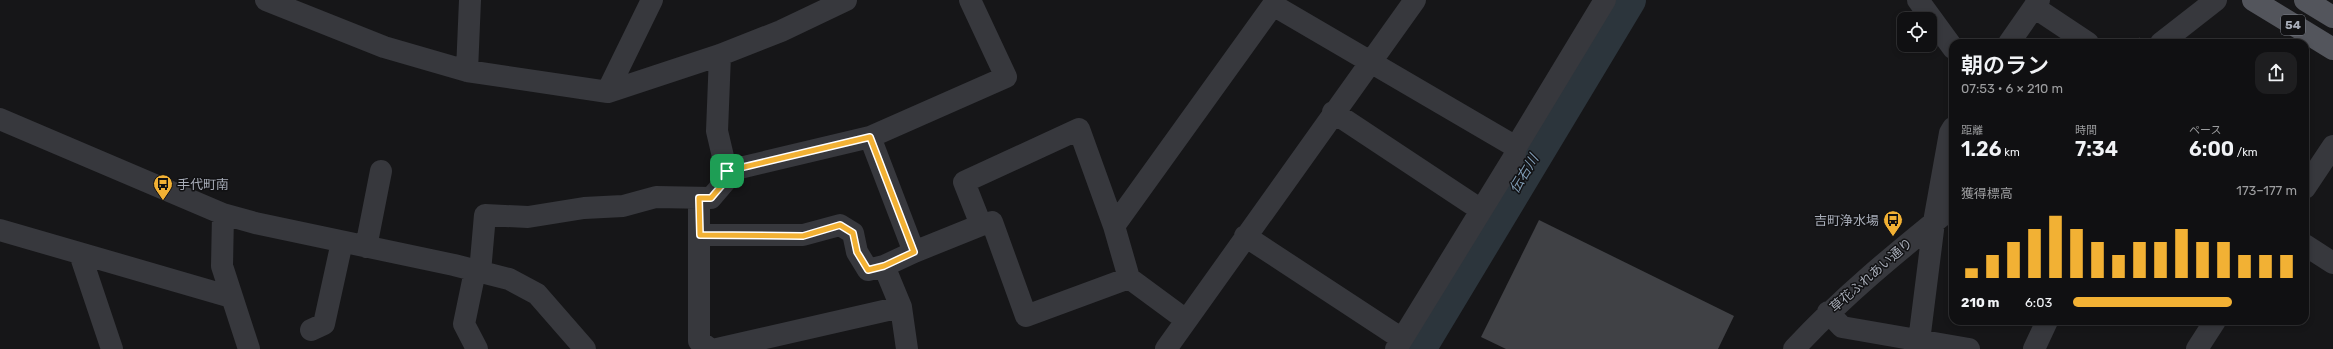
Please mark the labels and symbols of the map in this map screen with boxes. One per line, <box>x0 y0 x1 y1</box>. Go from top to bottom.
road number: 54 <box>2281 15 2305 35</box>
water label: 伝右川 <box>1506 150 1543 196</box>
pin <box>710 154 744 188</box>
bus stop icon: 手代町南 <box>152 173 174 201</box>
place label: 手代町南 <box>177 177 229 192</box>
bus stop icon: 吉町浄水場 <box>1882 209 1904 237</box>
place label: 吉町浄水場 <box>1814 213 1879 228</box>
street label: 草花ふれあい通り <box>1827 235 1915 315</box>

